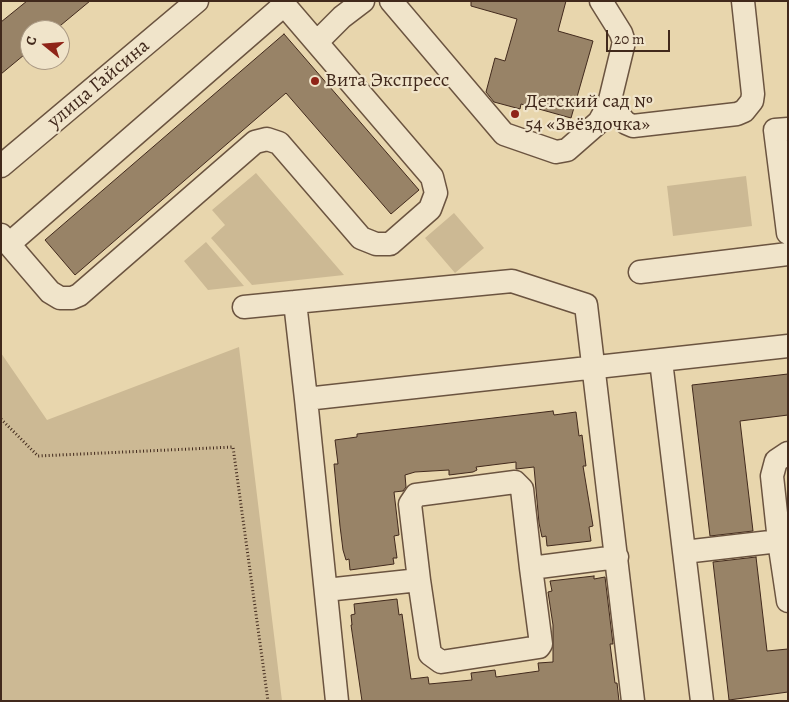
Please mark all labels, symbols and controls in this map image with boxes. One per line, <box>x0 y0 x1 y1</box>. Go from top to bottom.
north arrow <box>20 20 70 70</box>
scale bar <box>609 20 673 52</box>
text: 20 m <box>614 29 645 49</box>
text: С <box>21 34 41 48</box>
street label: улица Гайсина <box>43 34 155 134</box>
place label: Вита Экспресс <box>325 69 450 93</box>
marker: Вита Экспресс <box>309 75 321 87</box>
place label: Детский сад № 54 «Звёздочка» <box>525 90 653 137</box>
marker: Детский сад № 54 «Звёздочка» <box>509 108 521 120</box>

